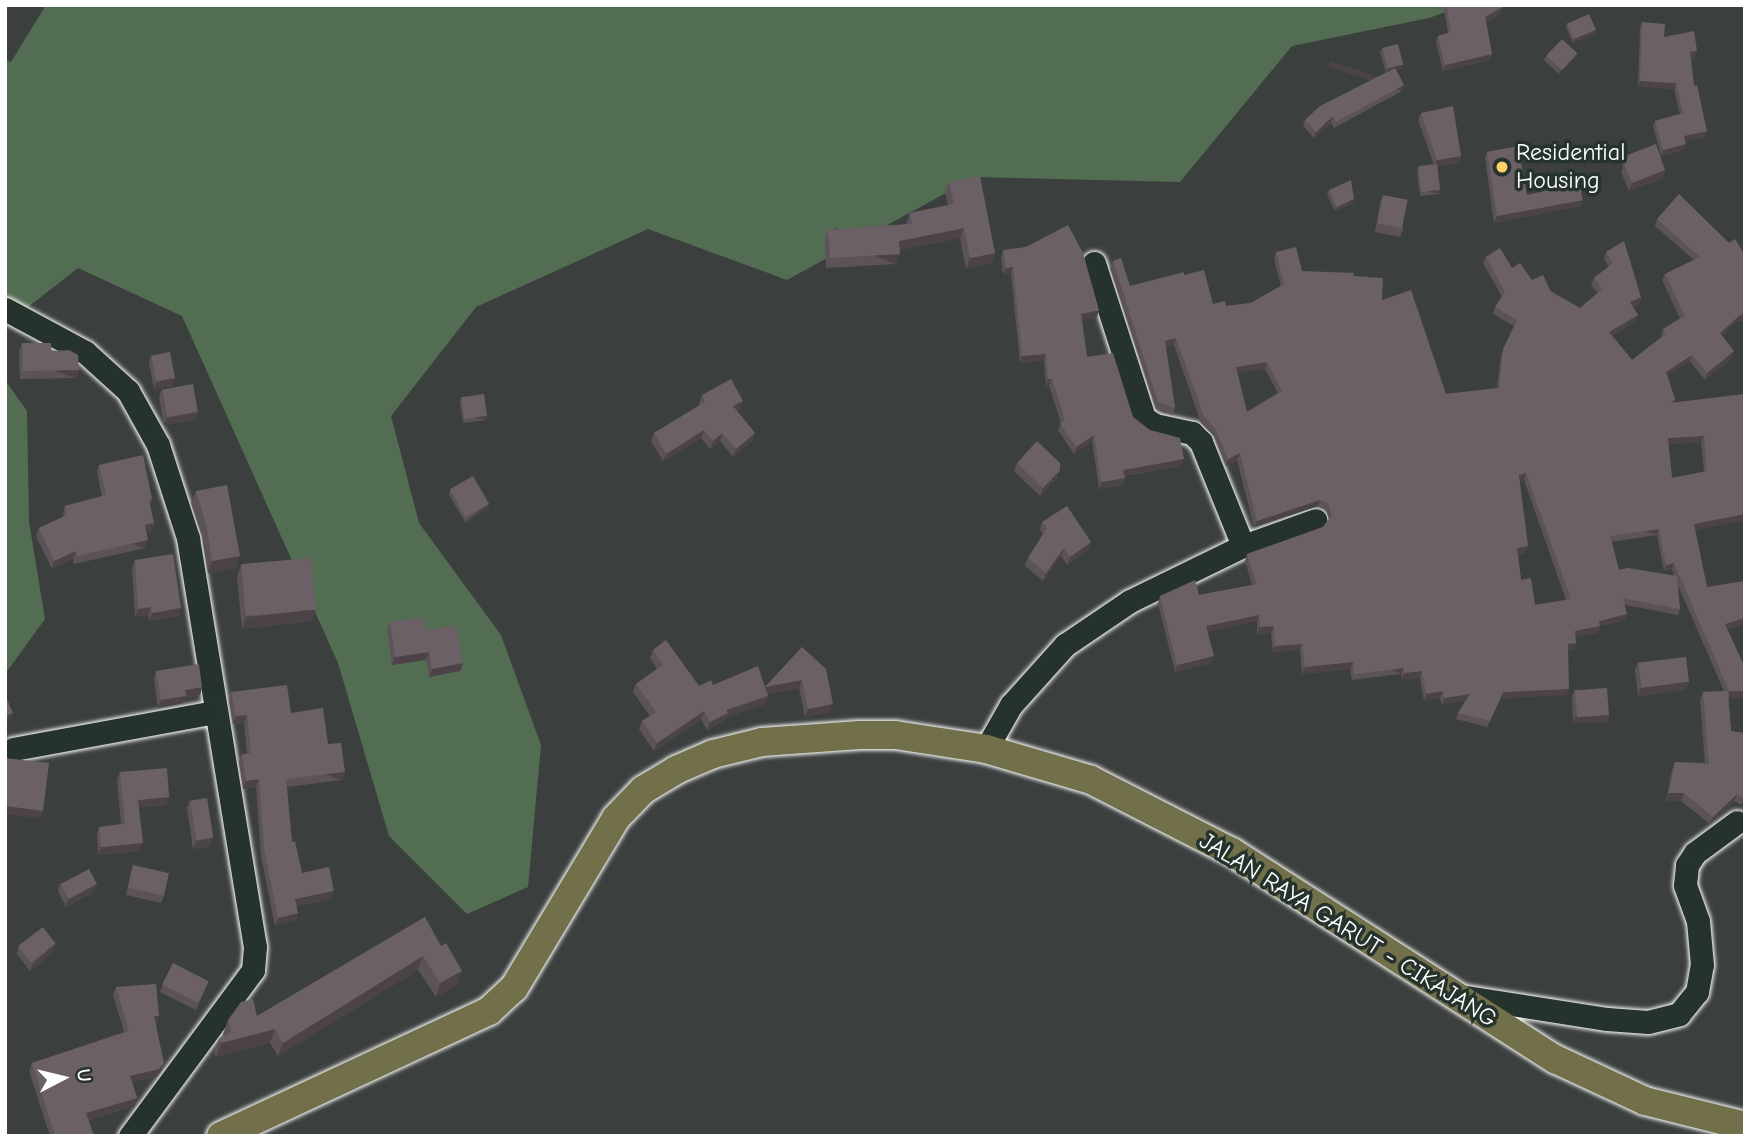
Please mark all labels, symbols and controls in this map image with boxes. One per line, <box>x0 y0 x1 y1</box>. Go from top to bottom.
place label: Residential Housing <box>1516 139 1625 195</box>
marker: Residential Housing <box>1494 159 1510 175</box>
street label: JALAN RAYA GARUT - CIKAJANG <box>1194 826 1502 1034</box>
north arrow <box>28 1043 98 1113</box>
text: U <box>72 1068 96 1083</box>

